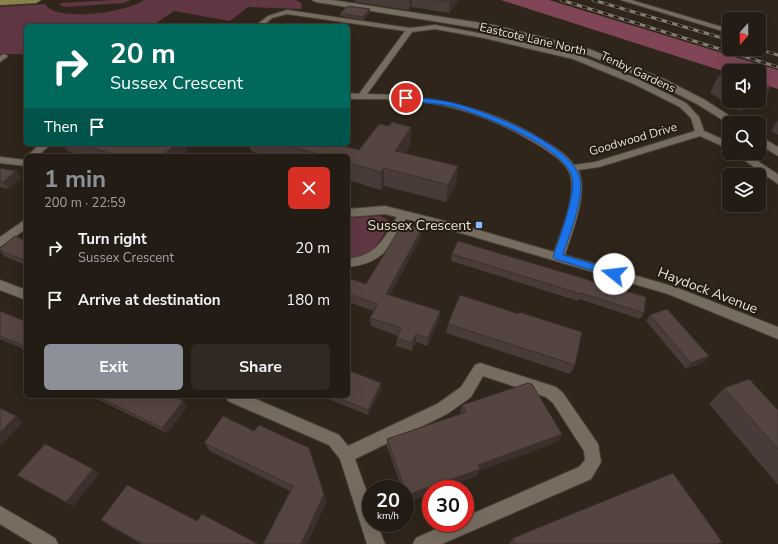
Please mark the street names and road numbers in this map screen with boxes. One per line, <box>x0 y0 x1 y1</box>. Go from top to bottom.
street label: Eastcote Lane North <box>478 19 588 59</box>
street label: Tenby Gardens <box>598 48 678 96</box>
street label: Goodwood Drive <box>587 119 679 159</box>
street label: Haydock Avenue <box>655 263 761 318</box>

